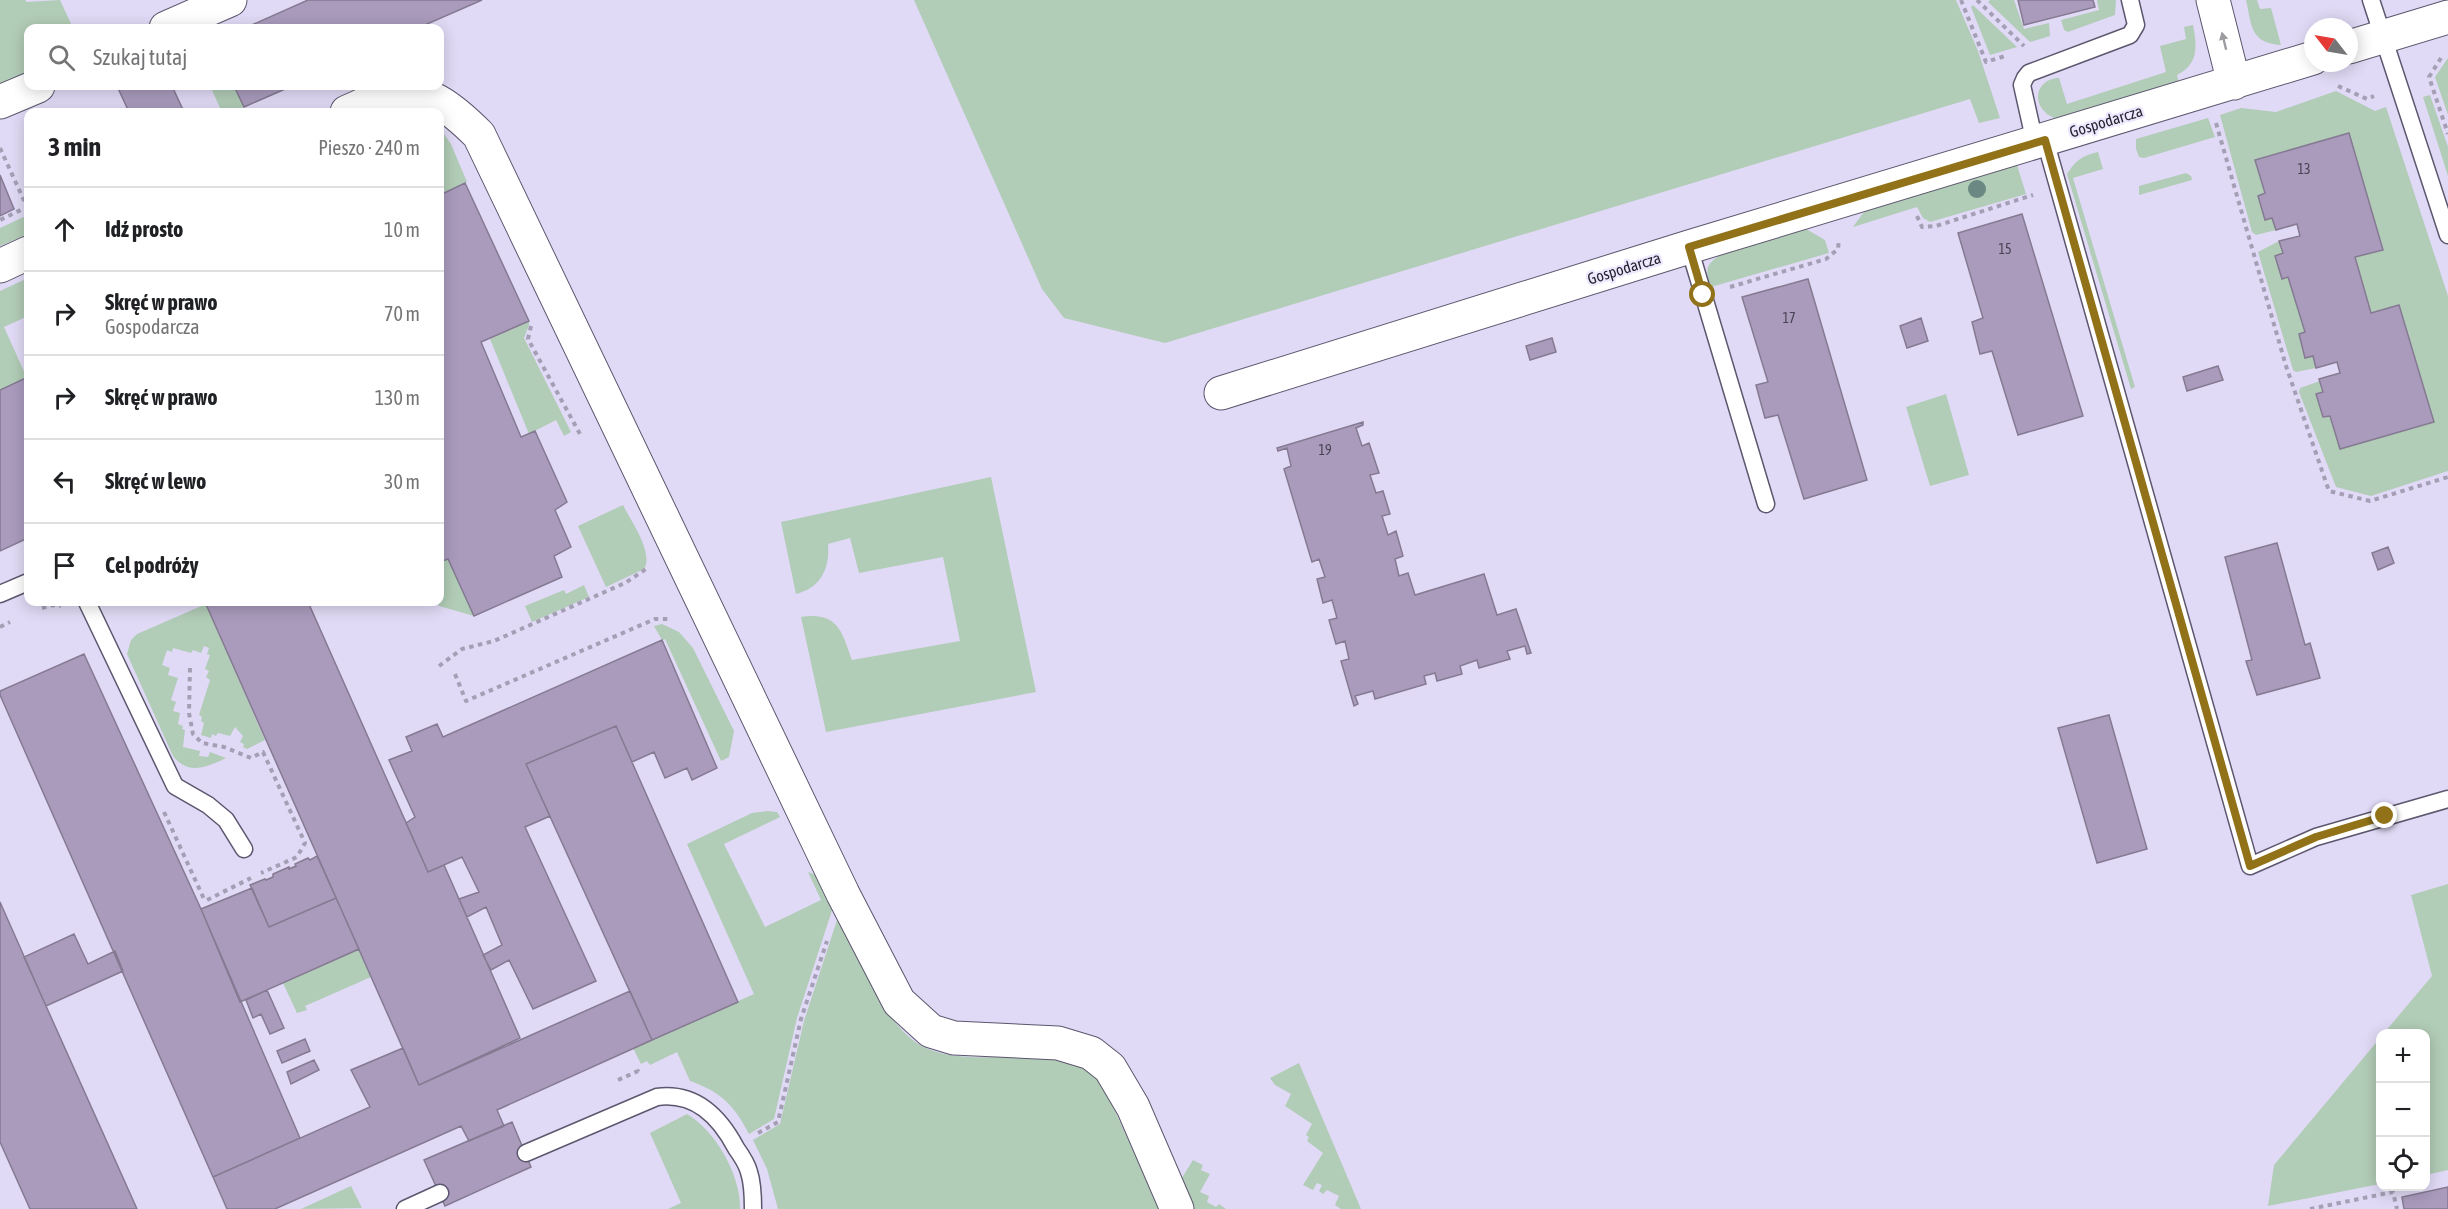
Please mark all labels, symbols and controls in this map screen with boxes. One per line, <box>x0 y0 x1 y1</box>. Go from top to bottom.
north arrow <box>2304 18 2358 72</box>
search box <box>24 24 444 90</box>
one-way arrow <box>2218 32 2228 50</box>
icon: search <box>45 41 78 74</box>
text: Szukaj tutaj <box>93 44 187 70</box>
street label: Gospodarcza <box>2067 101 2145 142</box>
text: 3 min <box>48 132 101 162</box>
text: Pieszo · 240 m <box>318 136 420 159</box>
house number: 13 <box>2297 161 2311 177</box>
icon: ahead <box>48 213 81 246</box>
text: Idź prosto <box>105 216 183 242</box>
text: 10 m <box>384 218 420 241</box>
house number: 15 <box>1998 241 2012 257</box>
street label: Gospodarcza <box>1585 248 1663 289</box>
route start <box>1689 281 1715 307</box>
text: Skręć w prawo <box>105 289 218 315</box>
icon: right <box>48 297 81 330</box>
text: 70 m <box>384 302 420 325</box>
house number: 17 <box>1782 310 1796 326</box>
text: Gospodarcza <box>105 315 200 338</box>
icon: right <box>48 381 81 414</box>
text: Skręć w prawo <box>105 384 218 410</box>
text: 130 m <box>375 386 420 409</box>
house number: 19 <box>1318 442 1332 458</box>
icon: left <box>48 465 81 498</box>
text: Skręć w lewo <box>105 468 206 494</box>
text: 30 m <box>384 470 420 493</box>
icon: arrive <box>48 549 81 582</box>
text: Cel podróży <box>105 552 199 578</box>
route end <box>2371 802 2397 828</box>
map controls <box>2376 1029 2430 1191</box>
button: + <box>2376 1029 2430 1083</box>
button: − <box>2376 1083 2430 1137</box>
button: locate <box>2376 1137 2430 1191</box>

